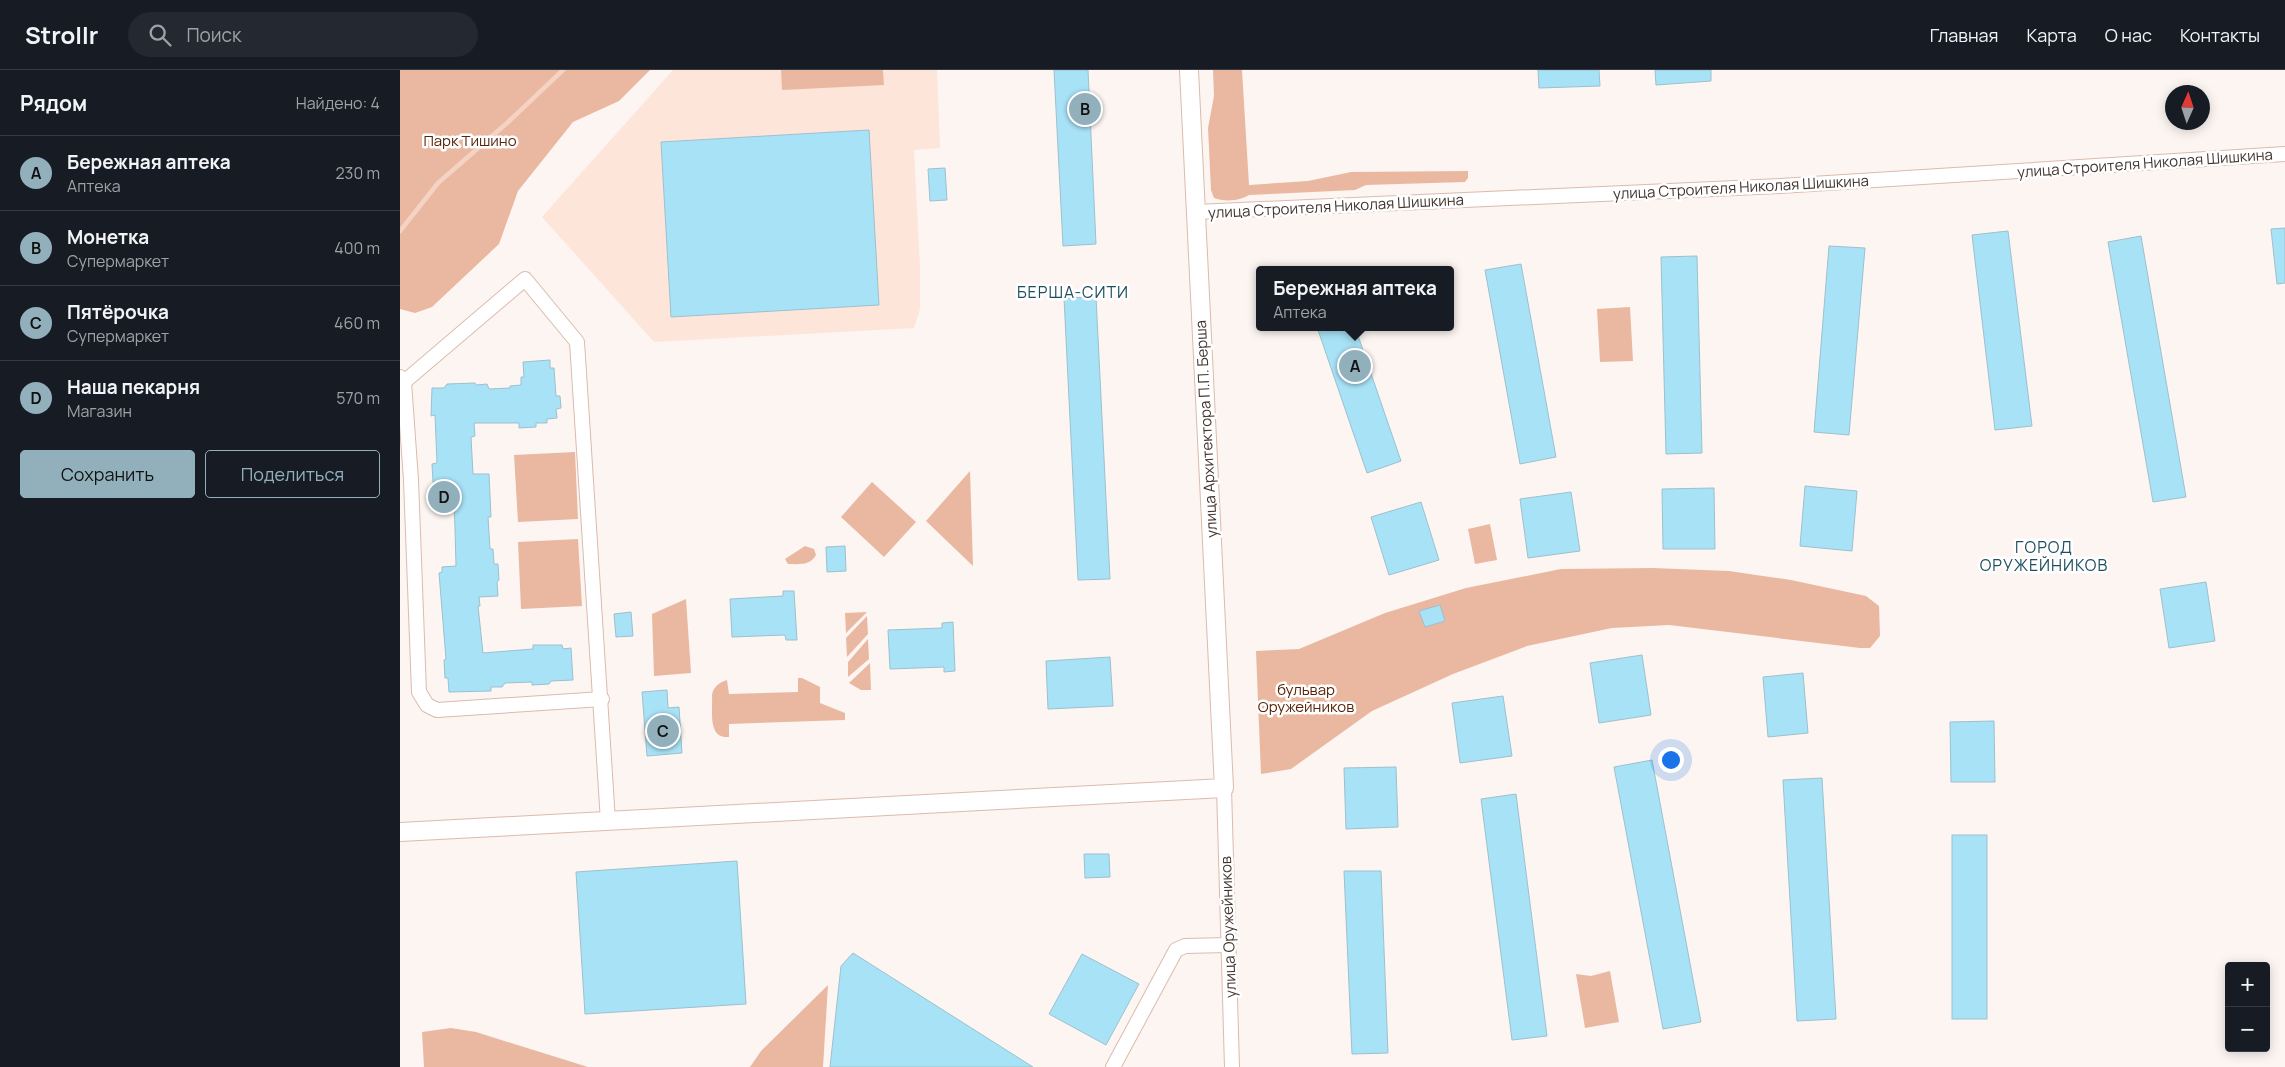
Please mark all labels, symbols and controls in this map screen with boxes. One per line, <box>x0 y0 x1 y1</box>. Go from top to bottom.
search box <box>128 12 478 57</box>
text: Strollr <box>25 18 98 51</box>
icon: search <box>146 21 174 49</box>
text: Поиск <box>186 22 242 48</box>
text: Главная <box>1930 23 1999 47</box>
text: Карта <box>2027 23 2077 47</box>
text: О нас <box>2105 23 2152 47</box>
text: Контакты <box>2180 23 2260 47</box>
north arrow <box>2165 85 2210 130</box>
text: Рядом <box>20 89 87 117</box>
pin: B <box>1069 90 1101 128</box>
text: Найдено: 4 <box>296 92 380 114</box>
park label: Парк Тишино <box>423 130 517 151</box>
street label: улица Строителя Николая Шишкина <box>2016 144 2274 182</box>
text: Бережная аптека <box>67 149 231 175</box>
text: A <box>31 162 41 184</box>
text: 230 m <box>336 162 380 184</box>
street label: улица Строителя Николая Шишкина <box>1613 170 1869 204</box>
text: Аптека <box>67 175 121 197</box>
street label: улица Строителя Николая Шишкина <box>1208 189 1464 223</box>
text: Монетка <box>67 224 149 250</box>
text: B <box>31 237 41 259</box>
text: 400 m <box>334 237 380 259</box>
text: Супермаркет <box>67 250 169 272</box>
popup <box>1256 266 1454 331</box>
text: Бережная аптека <box>1273 275 1437 301</box>
district label: БЕРША-СИТИ <box>1017 281 1129 303</box>
text: Пятёрочка <box>67 299 169 325</box>
text: Аптека <box>1273 301 1327 323</box>
text: C <box>30 312 42 334</box>
text: 460 m <box>334 312 380 334</box>
street label: улица Архитектора П.П. Берша <box>1190 320 1222 538</box>
text: Супермаркет <box>67 325 169 347</box>
pin: A <box>1339 347 1371 385</box>
text: Наша пекарня <box>67 374 200 400</box>
text: D <box>30 387 42 409</box>
text: 570 m <box>336 387 380 409</box>
text: Магазин <box>67 400 132 422</box>
button: Сохранить <box>20 450 195 498</box>
button: Поделиться <box>205 450 380 498</box>
pin: D <box>428 478 460 516</box>
district label: ГОРОД ОРУЖЕЙНИКОВ <box>1980 536 2108 576</box>
park label: бульвар Оружейников <box>1258 679 1354 717</box>
pin: C <box>647 712 679 750</box>
your location <box>1658 747 1684 773</box>
street label: улица Оружейников <box>1215 856 1241 998</box>
map controls <box>2225 962 2270 1052</box>
button: + <box>2225 962 2270 1007</box>
button: − <box>2225 1007 2270 1052</box>

